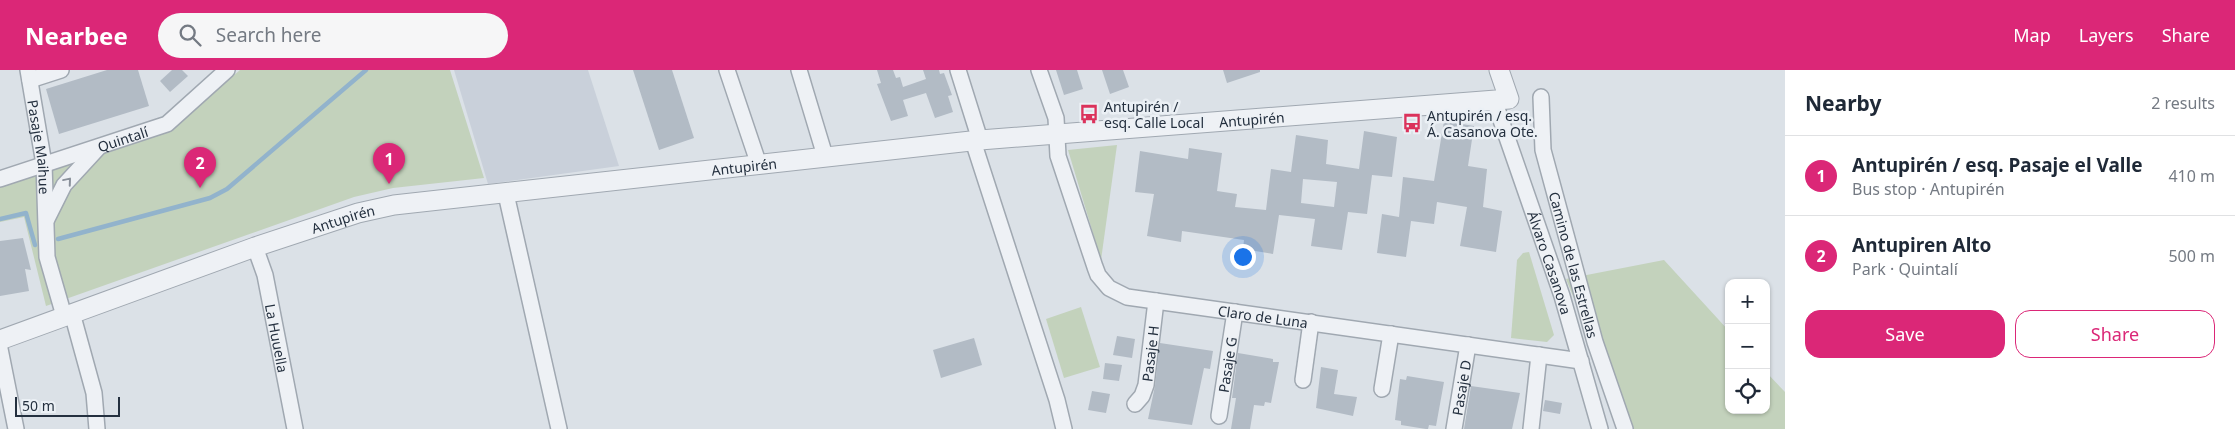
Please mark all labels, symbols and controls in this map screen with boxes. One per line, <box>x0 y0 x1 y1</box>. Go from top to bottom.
search box <box>158 13 508 58</box>
text: Nearbee <box>25 19 128 52</box>
icon: search <box>176 21 204 49</box>
text: Search here <box>216 22 322 48</box>
text: Map <box>2013 23 2051 47</box>
text: Layers <box>2079 23 2134 47</box>
text: Share <box>2162 23 2210 47</box>
text: Nearby <box>1805 89 1881 117</box>
text: 2 results <box>2151 92 2215 114</box>
place label: Antupirén / esq. Calle Local <box>1104 97 1204 132</box>
street label: Pasaje Maihue <box>24 98 54 195</box>
bus stop icon: Antupirén / esq. Calle Local <box>1078 103 1100 125</box>
place label: Antupirén / esq. Á. Casanova Ote. <box>1427 106 1538 141</box>
street label: Antupirén <box>1218 107 1285 131</box>
bus stop icon: Antupirén / esq. Á. Casanova Ote. <box>1401 112 1423 134</box>
street label: Quintalí <box>95 121 151 156</box>
pin: 1 <box>373 143 405 184</box>
pin: 2 <box>184 147 216 188</box>
text: Antupirén / esq. Pasaje el Valle <box>1852 152 2143 178</box>
street label: Antupirén <box>710 153 778 179</box>
text: 1 <box>1816 165 1826 187</box>
text: 410 m <box>2168 165 2215 187</box>
one-way arrow <box>63 178 72 187</box>
text: Bus stop · Antupirén <box>1852 178 2005 200</box>
street label: Camino de las Estrellas <box>1545 189 1603 340</box>
street label: Antupirén <box>309 200 377 237</box>
street label: Álvaro Casanova <box>1524 208 1576 317</box>
text: Antupiren Alto <box>1852 232 1991 258</box>
your location <box>1230 244 1256 270</box>
text: 2 <box>1816 245 1826 267</box>
text: 500 m <box>2168 245 2215 267</box>
text: Park · Quintalí <box>1852 258 1958 280</box>
map controls <box>1725 279 1770 414</box>
button: + <box>1725 279 1770 324</box>
street label: Claro de Luna <box>1217 300 1309 332</box>
street label: La Huuella <box>261 302 293 374</box>
button: Save <box>1805 310 2005 358</box>
button: Share <box>2015 310 2215 358</box>
street label: Pasaje H <box>1137 324 1163 383</box>
button: − <box>1725 324 1770 369</box>
street label: Pasaje G <box>1213 335 1241 394</box>
street label: Pasaje D <box>1447 358 1475 417</box>
button: locate <box>1725 369 1770 414</box>
scale bar <box>15 394 120 417</box>
text: 50 m <box>22 396 55 415</box>

